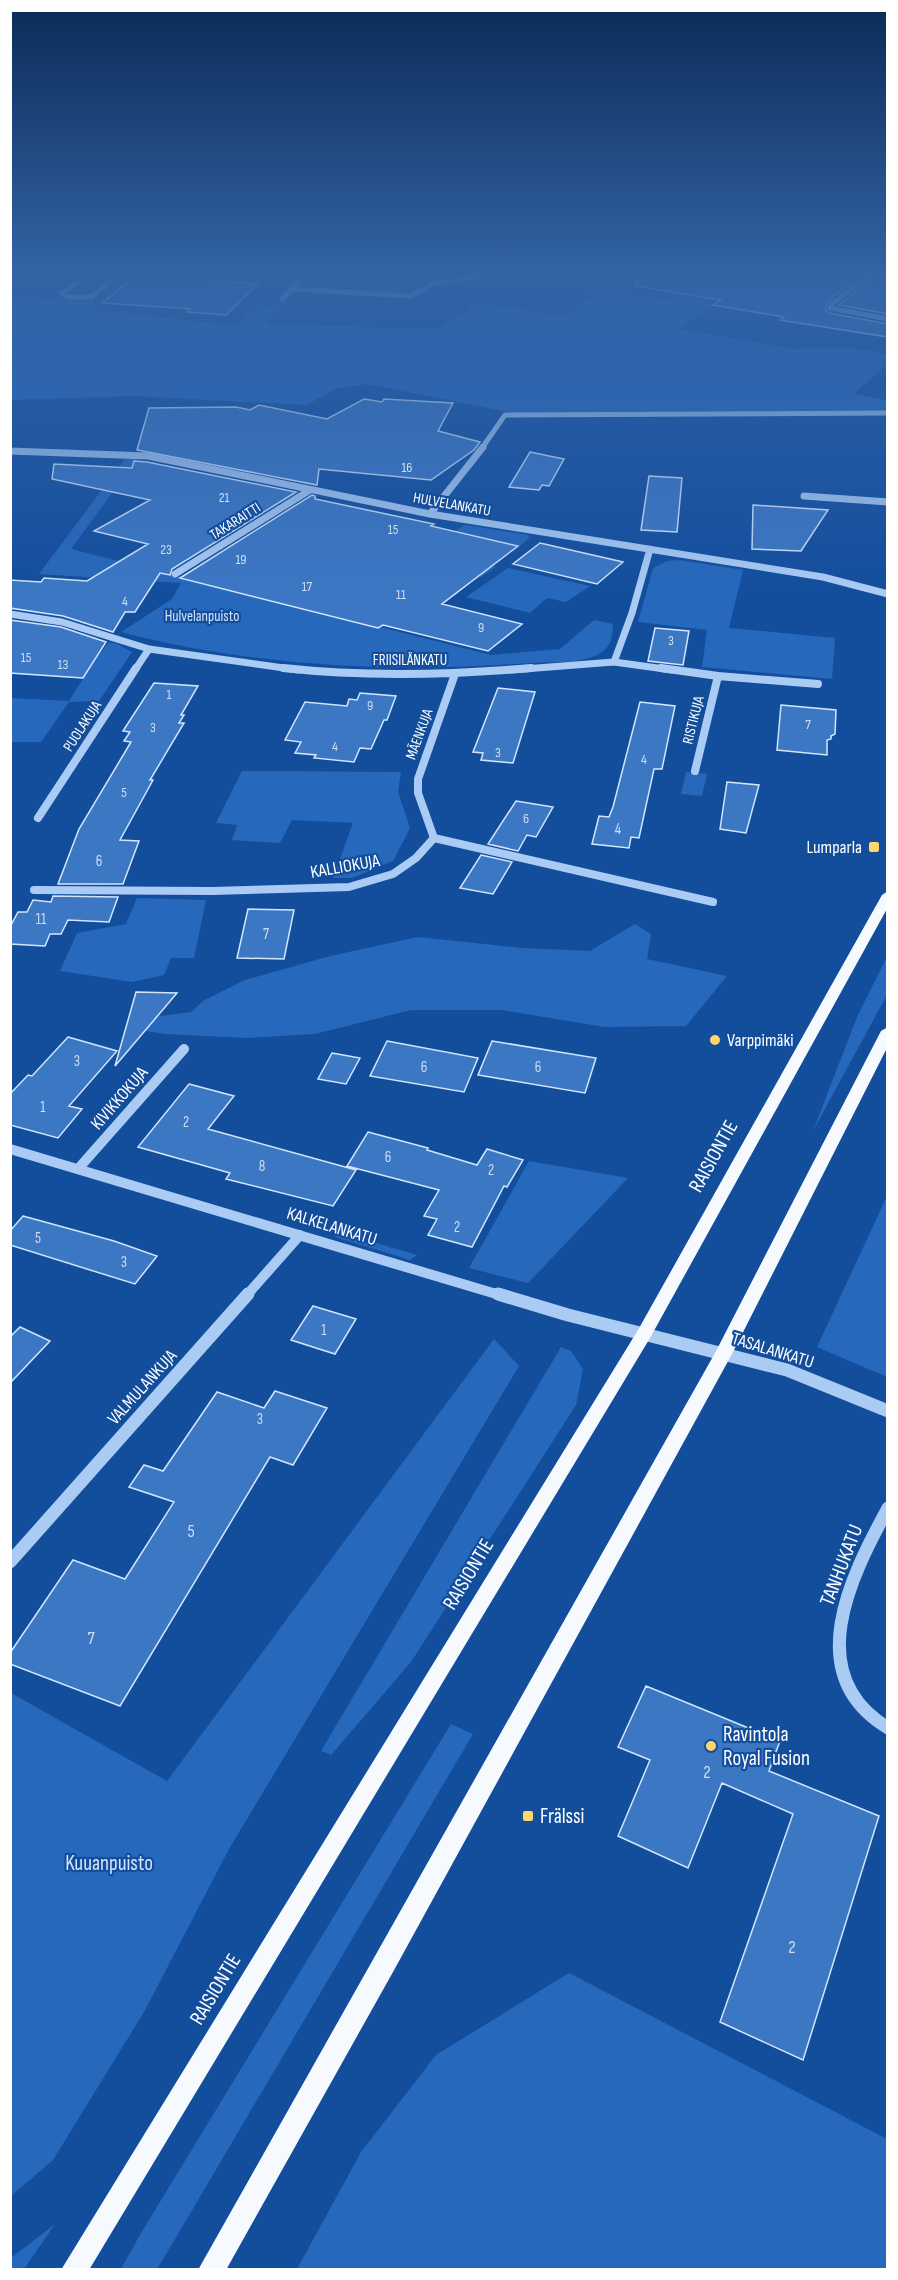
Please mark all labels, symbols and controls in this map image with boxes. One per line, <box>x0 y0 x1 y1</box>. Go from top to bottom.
house number: 16 <box>401 459 413 476</box>
street label: HULVELANKATU <box>412 488 492 521</box>
house number: 21 <box>219 489 229 506</box>
street label: TAKARAITTI <box>206 498 264 544</box>
house number: 15 <box>388 521 399 538</box>
house number: 23 <box>160 541 172 558</box>
house number: 19 <box>235 551 247 568</box>
house number: 17 <box>302 578 313 595</box>
house number: 11 <box>396 586 406 603</box>
house number: 4 <box>122 593 128 610</box>
park label: Hulvelanpuisto <box>165 607 239 626</box>
house number: 9 <box>478 619 484 636</box>
house number: 3 <box>668 632 674 649</box>
house number: 15 <box>21 649 32 666</box>
street label: FRIISILÄNKATU <box>373 651 447 670</box>
house number: 13 <box>58 656 69 673</box>
house number: 1 <box>167 686 172 703</box>
street label: RISTIKUJA <box>678 693 709 746</box>
street label: PUOLAKUJA <box>59 697 106 755</box>
house number: 9 <box>367 697 373 714</box>
street label: MÄENKUJA <box>402 706 438 762</box>
house number: 7 <box>805 716 811 733</box>
house number: 3 <box>150 719 156 736</box>
house number: 4 <box>332 738 338 755</box>
house number: 3 <box>495 744 501 761</box>
house number: 4 <box>641 751 647 768</box>
house number: 5 <box>121 784 127 801</box>
house number: 6 <box>523 810 529 827</box>
house number: 4 <box>615 820 621 839</box>
place label: Lumparla <box>806 837 862 858</box>
marker: Lumparla <box>867 840 881 854</box>
street label: KALLIOKUJA <box>309 850 382 883</box>
house number: 6 <box>96 852 102 871</box>
house number: 11 <box>36 910 47 929</box>
house number: 7 <box>263 925 269 944</box>
place label: Varppimäki <box>727 1030 794 1051</box>
marker: Varppimäki <box>708 1033 722 1047</box>
house number: 3 <box>74 1052 80 1071</box>
house number: 6 <box>421 1058 427 1077</box>
house number: 6 <box>535 1058 541 1077</box>
street label: KIVIKKOKUJA <box>86 1062 153 1134</box>
house number: 1 <box>40 1098 46 1117</box>
house number: 2 <box>183 1113 189 1132</box>
street label: RAISIONTIE <box>683 1116 743 1197</box>
house number: 6 <box>385 1148 391 1167</box>
house number: 8 <box>259 1157 265 1176</box>
house number: 2 <box>488 1161 494 1180</box>
street label: KALKELANKATU <box>284 1203 379 1250</box>
house number: 2 <box>454 1218 460 1237</box>
house number: 5 <box>35 1229 41 1248</box>
house number: 3 <box>121 1253 127 1272</box>
house number: 1 <box>321 1321 327 1340</box>
street label: TASALANKATU <box>729 1328 816 1373</box>
street label: VALMULANKUJA <box>103 1345 182 1429</box>
house number: 3 <box>257 1410 263 1429</box>
house number: 5 <box>187 1521 195 1542</box>
street label: TANHUKATU <box>815 1521 868 1609</box>
street label: RAISIONTIE <box>438 1534 499 1614</box>
house number: 7 <box>87 1628 95 1649</box>
place label: Ravintola Royal Fusion <box>723 1722 810 1771</box>
marker: Ravintola Royal Fusion <box>704 1739 718 1753</box>
house number: 2 <box>703 1762 711 1783</box>
place label: Frälssi <box>540 1804 584 1829</box>
marker: Frälssi <box>521 1809 535 1823</box>
park label: Kuuanpuisto <box>65 1851 153 1876</box>
house number: 2 <box>788 1937 796 1958</box>
street label: RAISIONTIE <box>185 1949 246 2029</box>

